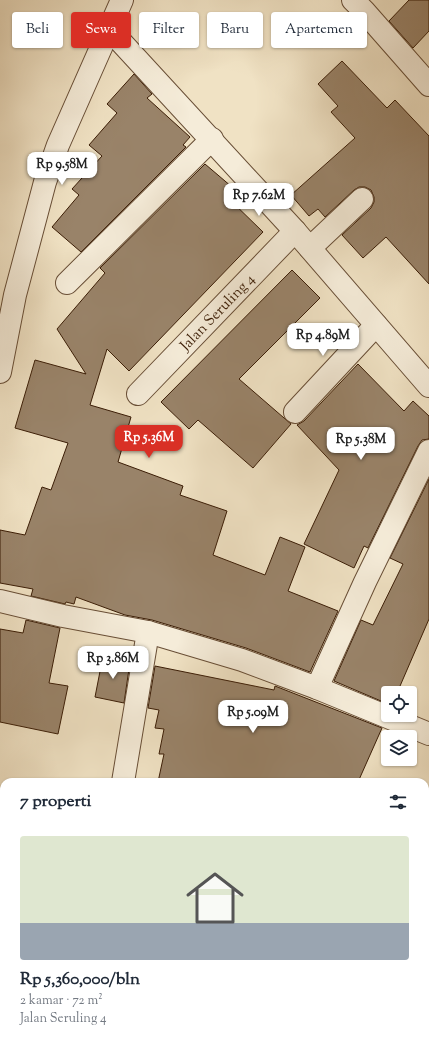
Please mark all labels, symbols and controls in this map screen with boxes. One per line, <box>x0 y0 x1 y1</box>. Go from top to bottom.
chip: Beli <box>12 12 63 48</box>
chip: Sewa <box>71 12 131 48</box>
chip: Filter <box>139 12 199 48</box>
chip: Baru <box>207 12 263 48</box>
chip: Apartemen <box>271 12 367 48</box>
pin: Rp 9.58M <box>21 152 103 186</box>
text: Rp 9.58M <box>36 156 88 174</box>
pin: Rp 7.62M <box>218 183 300 217</box>
text: Rp 7.62M <box>233 187 285 205</box>
street label: Jalan Seruling 4 <box>175 270 261 357</box>
pin: Rp 4.89M <box>282 323 364 357</box>
text: Rp 4.89M <box>296 327 350 345</box>
pin: Rp 5.36M <box>108 425 190 459</box>
pin: Rp 5.38M <box>320 427 402 461</box>
text: Rp 5.36M <box>124 429 174 447</box>
text: Rp 5.38M <box>336 431 386 449</box>
pin: Rp 3.86M <box>72 646 154 680</box>
text: Rp 3.86M <box>87 650 139 668</box>
map controls <box>381 686 417 766</box>
button: locate <box>381 686 417 722</box>
pin: Rp 5.09M <box>212 700 294 734</box>
text: Rp 5.09M <box>227 704 279 722</box>
button: layers <box>381 730 417 766</box>
text: 7 properti <box>20 790 91 814</box>
icon: filters <box>387 791 409 813</box>
icon: home <box>179 862 251 934</box>
text: Rp 5,360,000/bln <box>20 968 140 992</box>
text: 2 kamar · 72 m² <box>20 992 103 1010</box>
text: Jalan Seruling 4 <box>20 1010 107 1028</box>

